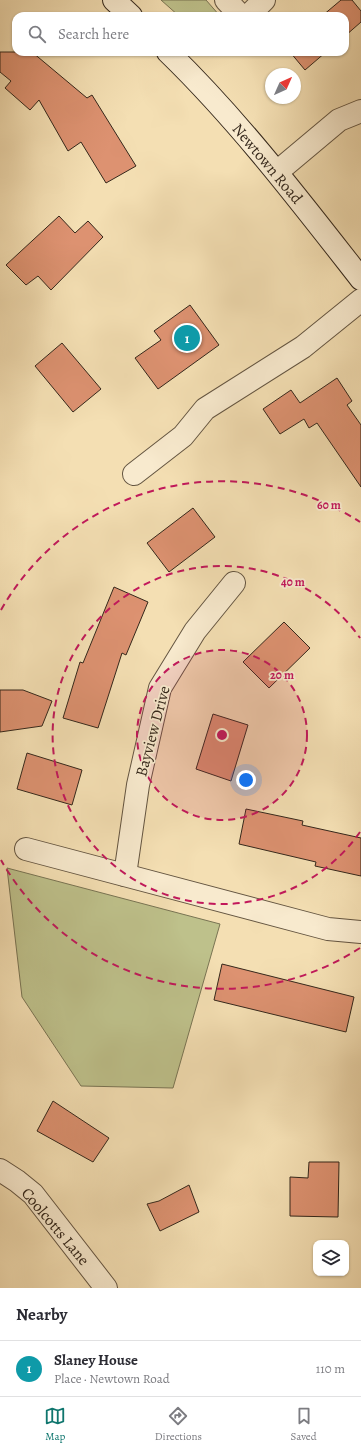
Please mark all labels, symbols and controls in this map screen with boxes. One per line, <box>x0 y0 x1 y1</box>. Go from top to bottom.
search box <box>12 12 349 56</box>
icon: search <box>26 23 48 45</box>
text: Search here <box>58 24 129 44</box>
north arrow <box>265 68 301 104</box>
street label: Newtown Road <box>227 119 308 209</box>
pin: 1 <box>174 323 200 353</box>
text: 60 m <box>317 497 341 513</box>
text: 40 m <box>281 574 305 590</box>
text: 20 m <box>270 667 294 683</box>
street label: Bayview Drive <box>130 683 176 779</box>
centre of rings <box>215 728 229 742</box>
your location <box>236 770 256 790</box>
street label: Coolcotts Lane <box>16 1183 94 1270</box>
map controls <box>313 1240 349 1276</box>
button: layers <box>313 1240 349 1276</box>
text: Nearby <box>16 1303 67 1326</box>
text: Slaney House <box>54 1350 138 1370</box>
text: 1 <box>27 1360 31 1377</box>
text: 110 m <box>316 1360 345 1377</box>
text: Place · Newtown Road <box>54 1370 170 1387</box>
tab: Map <box>44 1405 66 1444</box>
tab: Directions <box>155 1405 202 1444</box>
tab: Saved <box>291 1405 317 1444</box>

